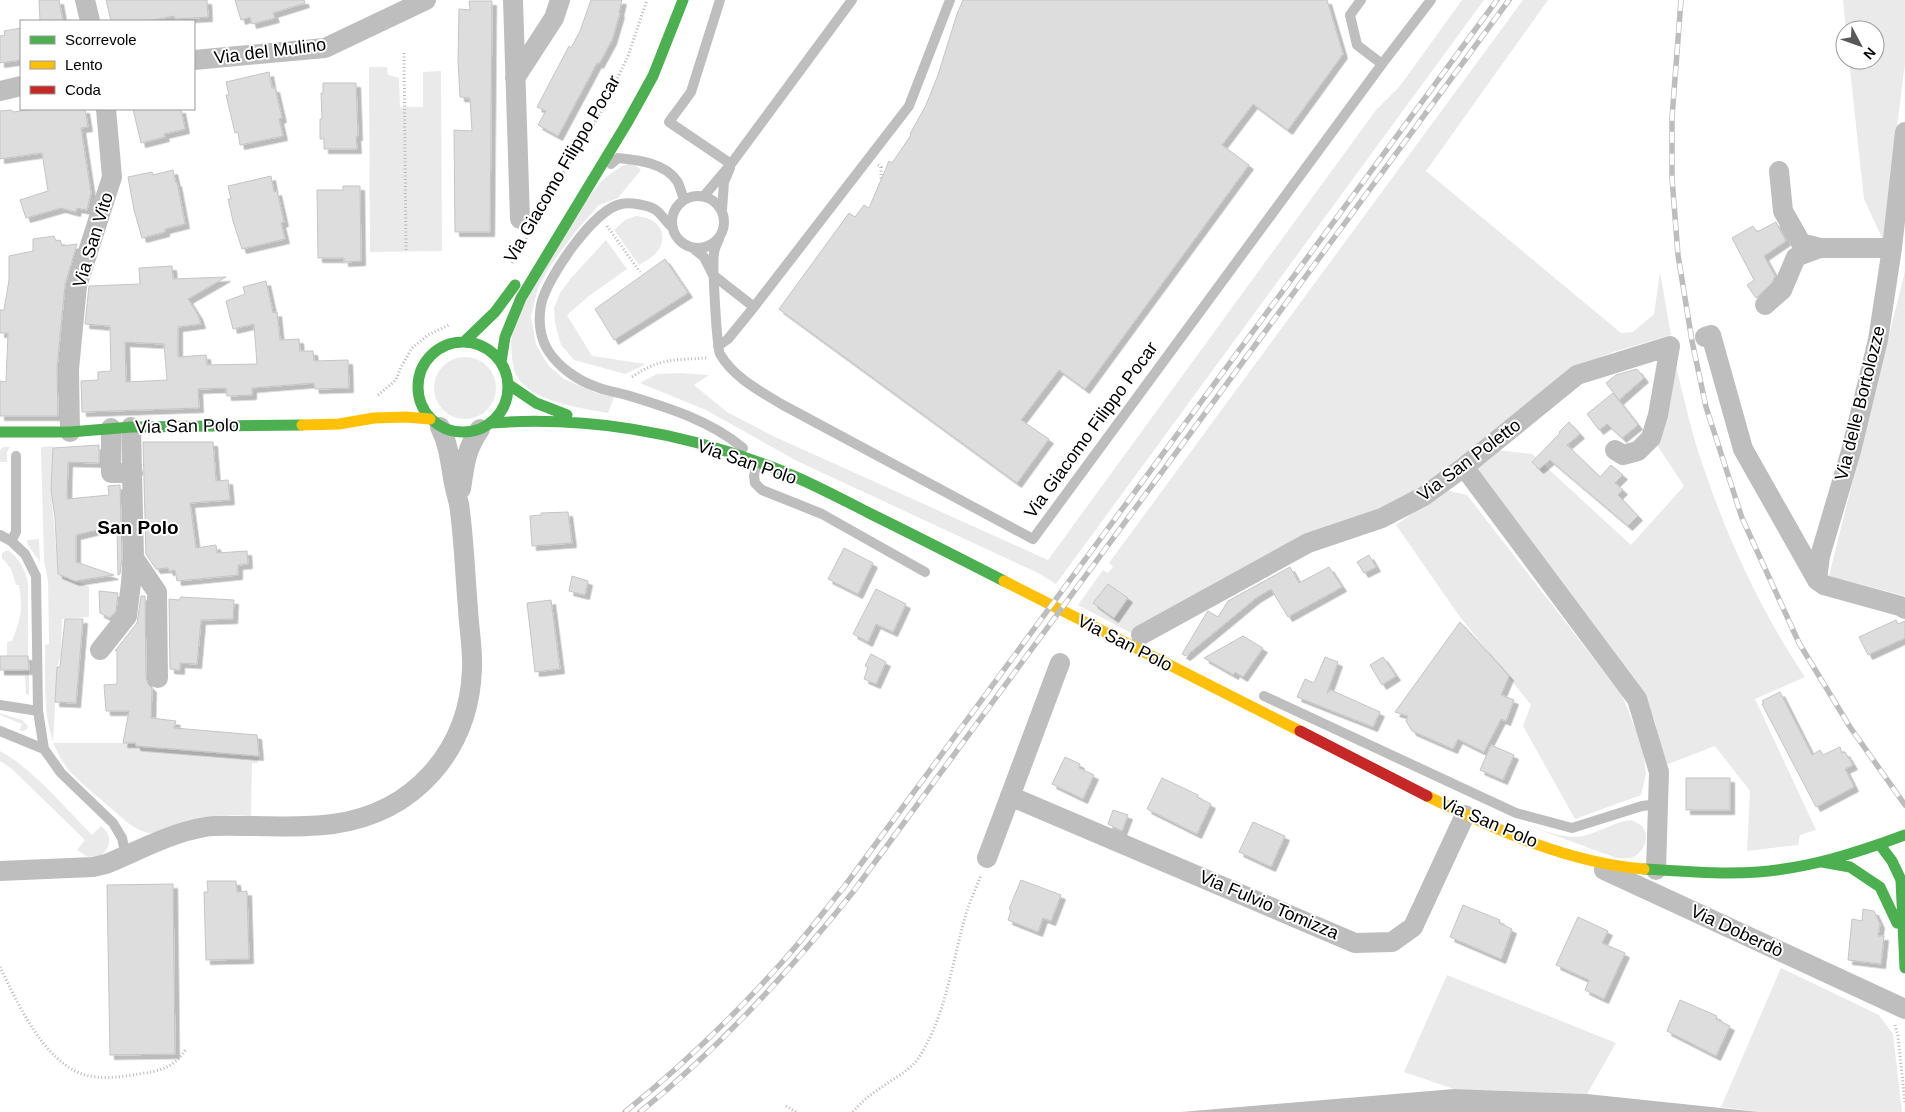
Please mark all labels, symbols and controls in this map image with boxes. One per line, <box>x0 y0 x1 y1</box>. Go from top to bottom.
legend <box>20 20 195 110</box>
north arrow <box>1835 20 1885 70</box>
text: Scorrevole <box>65 31 137 48</box>
street label: Via del Mulino <box>213 34 327 68</box>
text: N <box>1860 44 1879 63</box>
text: Lento <box>65 56 103 73</box>
street label: Via Giacomo Filippo Pocar <box>500 72 624 266</box>
text: Coda <box>65 81 102 98</box>
street label: Via San Vito <box>69 190 117 290</box>
street label: Via delle Bortolozze <box>1831 324 1889 482</box>
street label: Via Giacomo Filippo Pocar <box>1020 338 1162 522</box>
street label: Via San Polo <box>135 415 239 437</box>
street label: Via San Poletto <box>1414 415 1524 505</box>
street label: Via San Polo <box>695 436 799 488</box>
district label: San Polo <box>97 517 179 538</box>
street label: Via San Polo <box>1074 611 1176 675</box>
street label: Via San Polo <box>1437 793 1541 851</box>
street label: Via Fulvio Tomizza <box>1196 867 1343 944</box>
street label: Via Doberdò <box>1688 901 1786 961</box>

